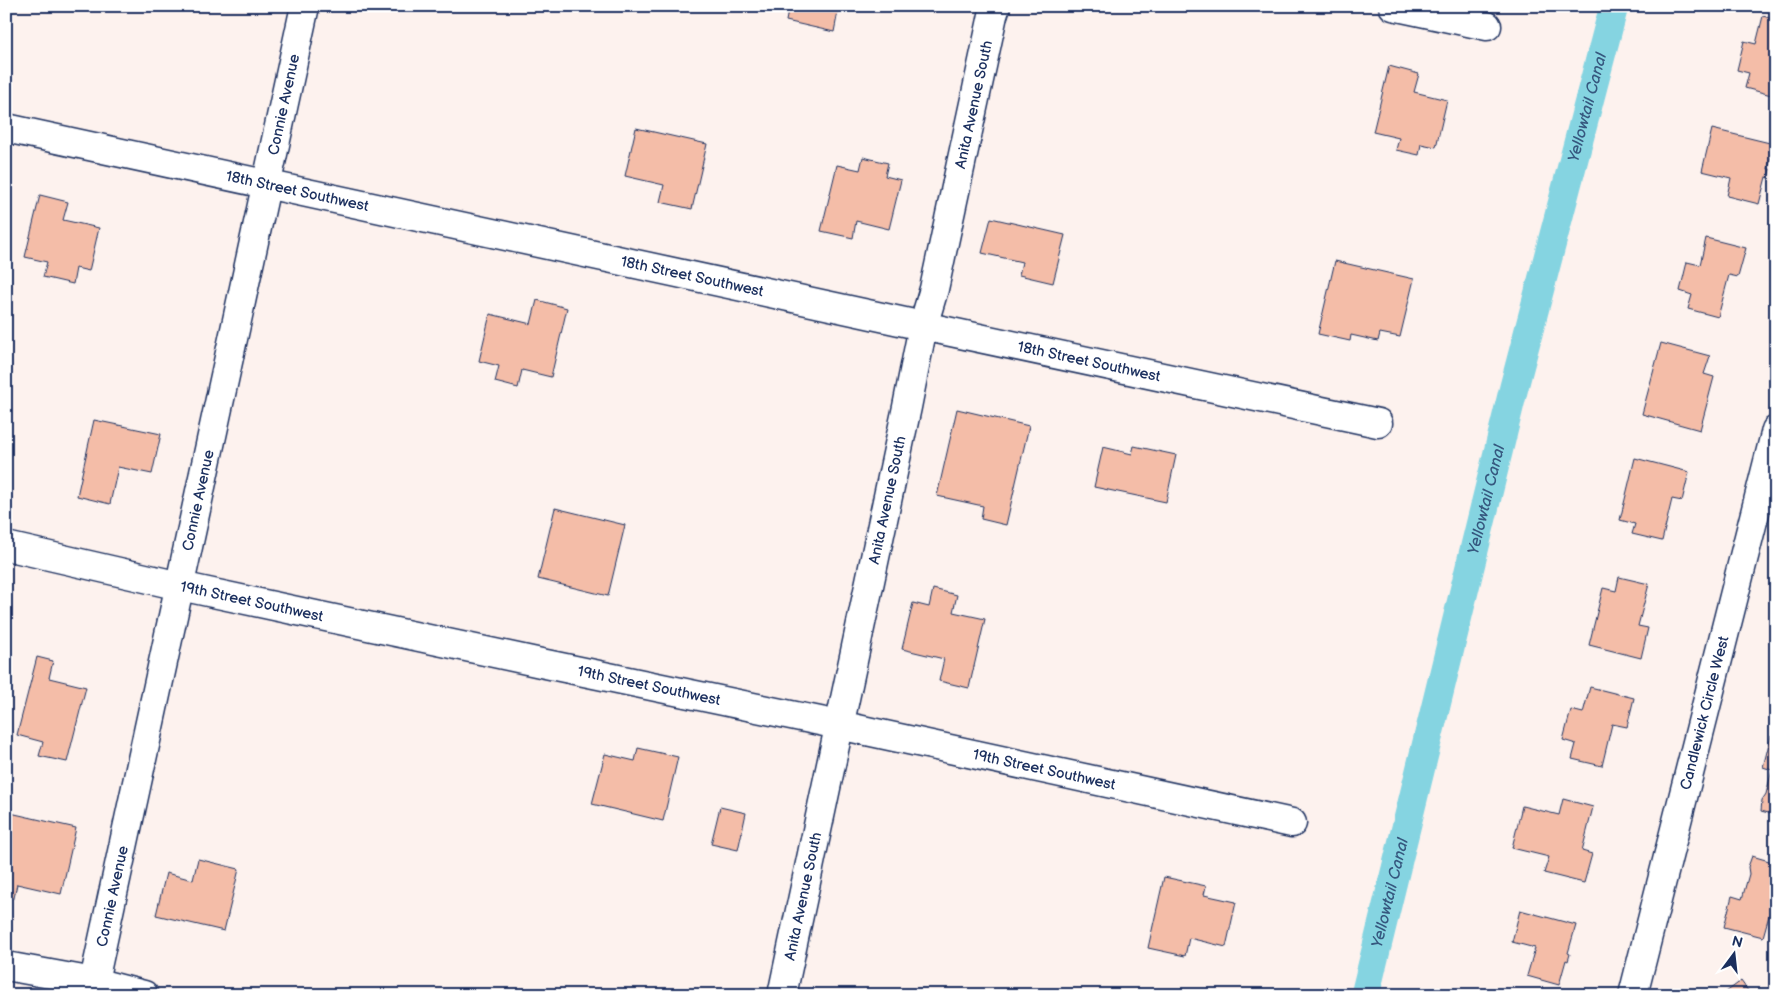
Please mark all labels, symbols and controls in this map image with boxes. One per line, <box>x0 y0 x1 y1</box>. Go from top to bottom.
street label: Anita Avenue South <box>951 39 997 170</box>
water label: Yellowtail Canal <box>1564 49 1611 164</box>
street label: Connie Avenue <box>263 52 304 157</box>
street label: 18th Street Southwest <box>224 166 371 216</box>
street label: 18th Street Southwest <box>619 251 766 301</box>
street label: 18th Street Southwest <box>1016 337 1163 386</box>
street label: Anita Avenue South <box>864 434 910 566</box>
water label: Yellowtail Canal <box>1464 442 1509 556</box>
street label: Connie Avenue <box>178 448 218 553</box>
street label: 19th Street Southwest <box>179 577 325 626</box>
street label: Candlewick Circle West <box>1676 634 1733 792</box>
street label: 19th Street Southwest <box>576 661 723 710</box>
street label: 19th Street Southwest <box>971 745 1118 794</box>
street label: Anita Avenue South <box>780 830 826 962</box>
water label: Yellowtail Canal <box>1367 835 1413 950</box>
street label: Connie Avenue <box>92 844 133 949</box>
north arrow <box>1710 928 1760 978</box>
text: N <box>1730 932 1745 951</box>

